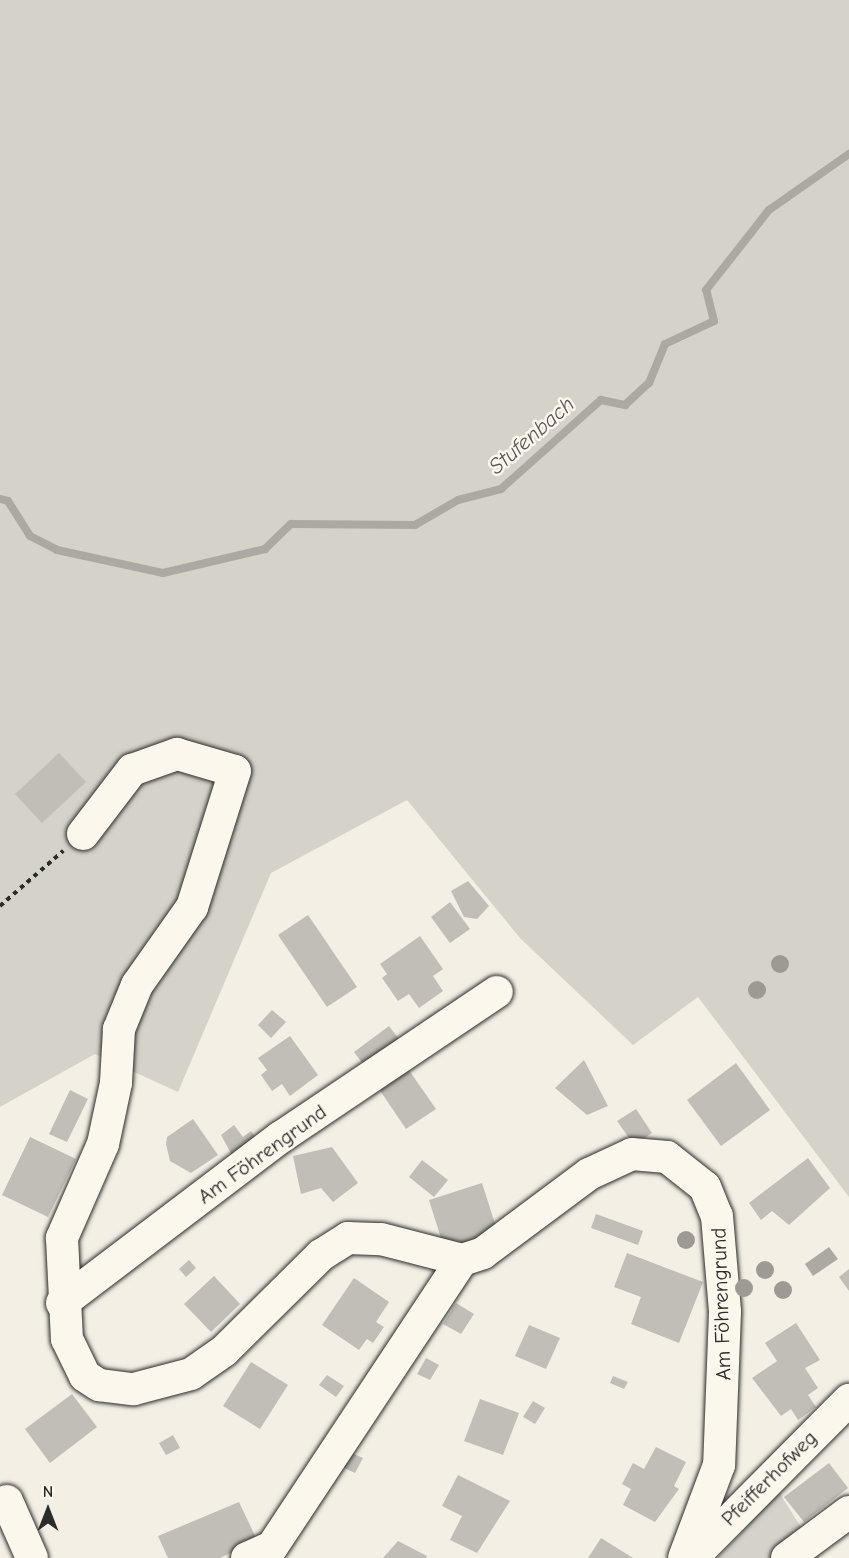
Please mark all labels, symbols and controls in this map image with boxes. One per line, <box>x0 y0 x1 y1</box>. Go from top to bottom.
water label: Stufenbach <box>484 392 580 480</box>
street label: Am Föhrengrund <box>193 1099 331 1209</box>
street label: Am Föhrengrund <box>706 1227 736 1381</box>
street label: Pfeifferhofweg <box>716 1425 822 1531</box>
north arrow <box>18 1480 78 1540</box>
text: N <box>43 1483 53 1501</box>

